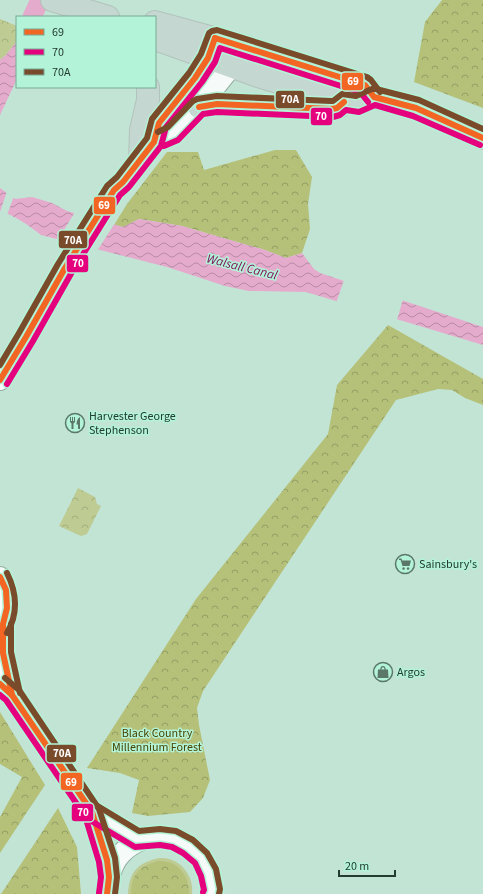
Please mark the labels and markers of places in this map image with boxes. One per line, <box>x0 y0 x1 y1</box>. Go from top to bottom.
place label: Harvester George Stephenson <box>89 408 176 439</box>
restaurant icon: Harvester George Stephenson <box>64 412 86 434</box>
supermarket icon: Sainsbury's <box>394 553 416 575</box>
place label: Sainsbury's <box>419 556 477 573</box>
shop icon: Argos <box>372 661 394 683</box>
place label: Argos <box>397 664 425 681</box>

